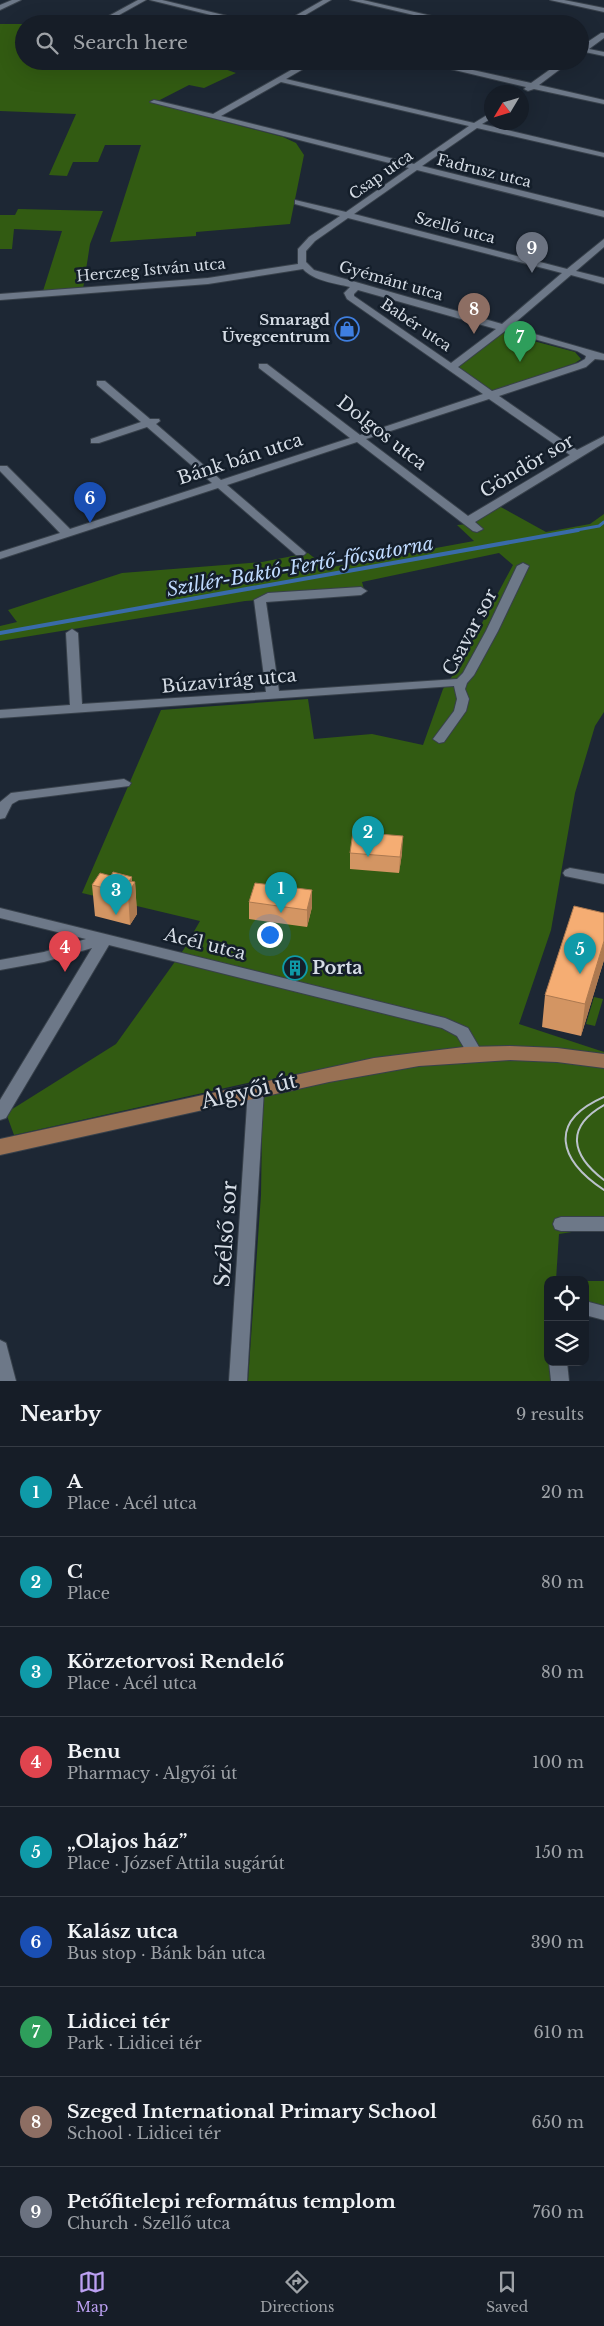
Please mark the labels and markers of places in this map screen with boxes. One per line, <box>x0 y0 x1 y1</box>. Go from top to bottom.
pin: 9 <box>516 232 548 273</box>
pin: 8 <box>458 293 490 334</box>
place label: Smaragd Üvegcentrum <box>222 310 331 346</box>
shop icon: Smaragd Üvegcentrum <box>334 316 360 342</box>
pin: 7 <box>504 321 536 362</box>
pin: 6 <box>74 482 106 523</box>
pin: 2 <box>352 816 384 857</box>
pin: 1 <box>265 872 297 913</box>
pin: 3 <box>100 874 132 915</box>
pin: 4 <box>49 931 81 972</box>
pin: 5 <box>564 933 596 974</box>
building icon: Porta <box>282 955 308 981</box>
place label: Porta <box>312 957 363 979</box>

